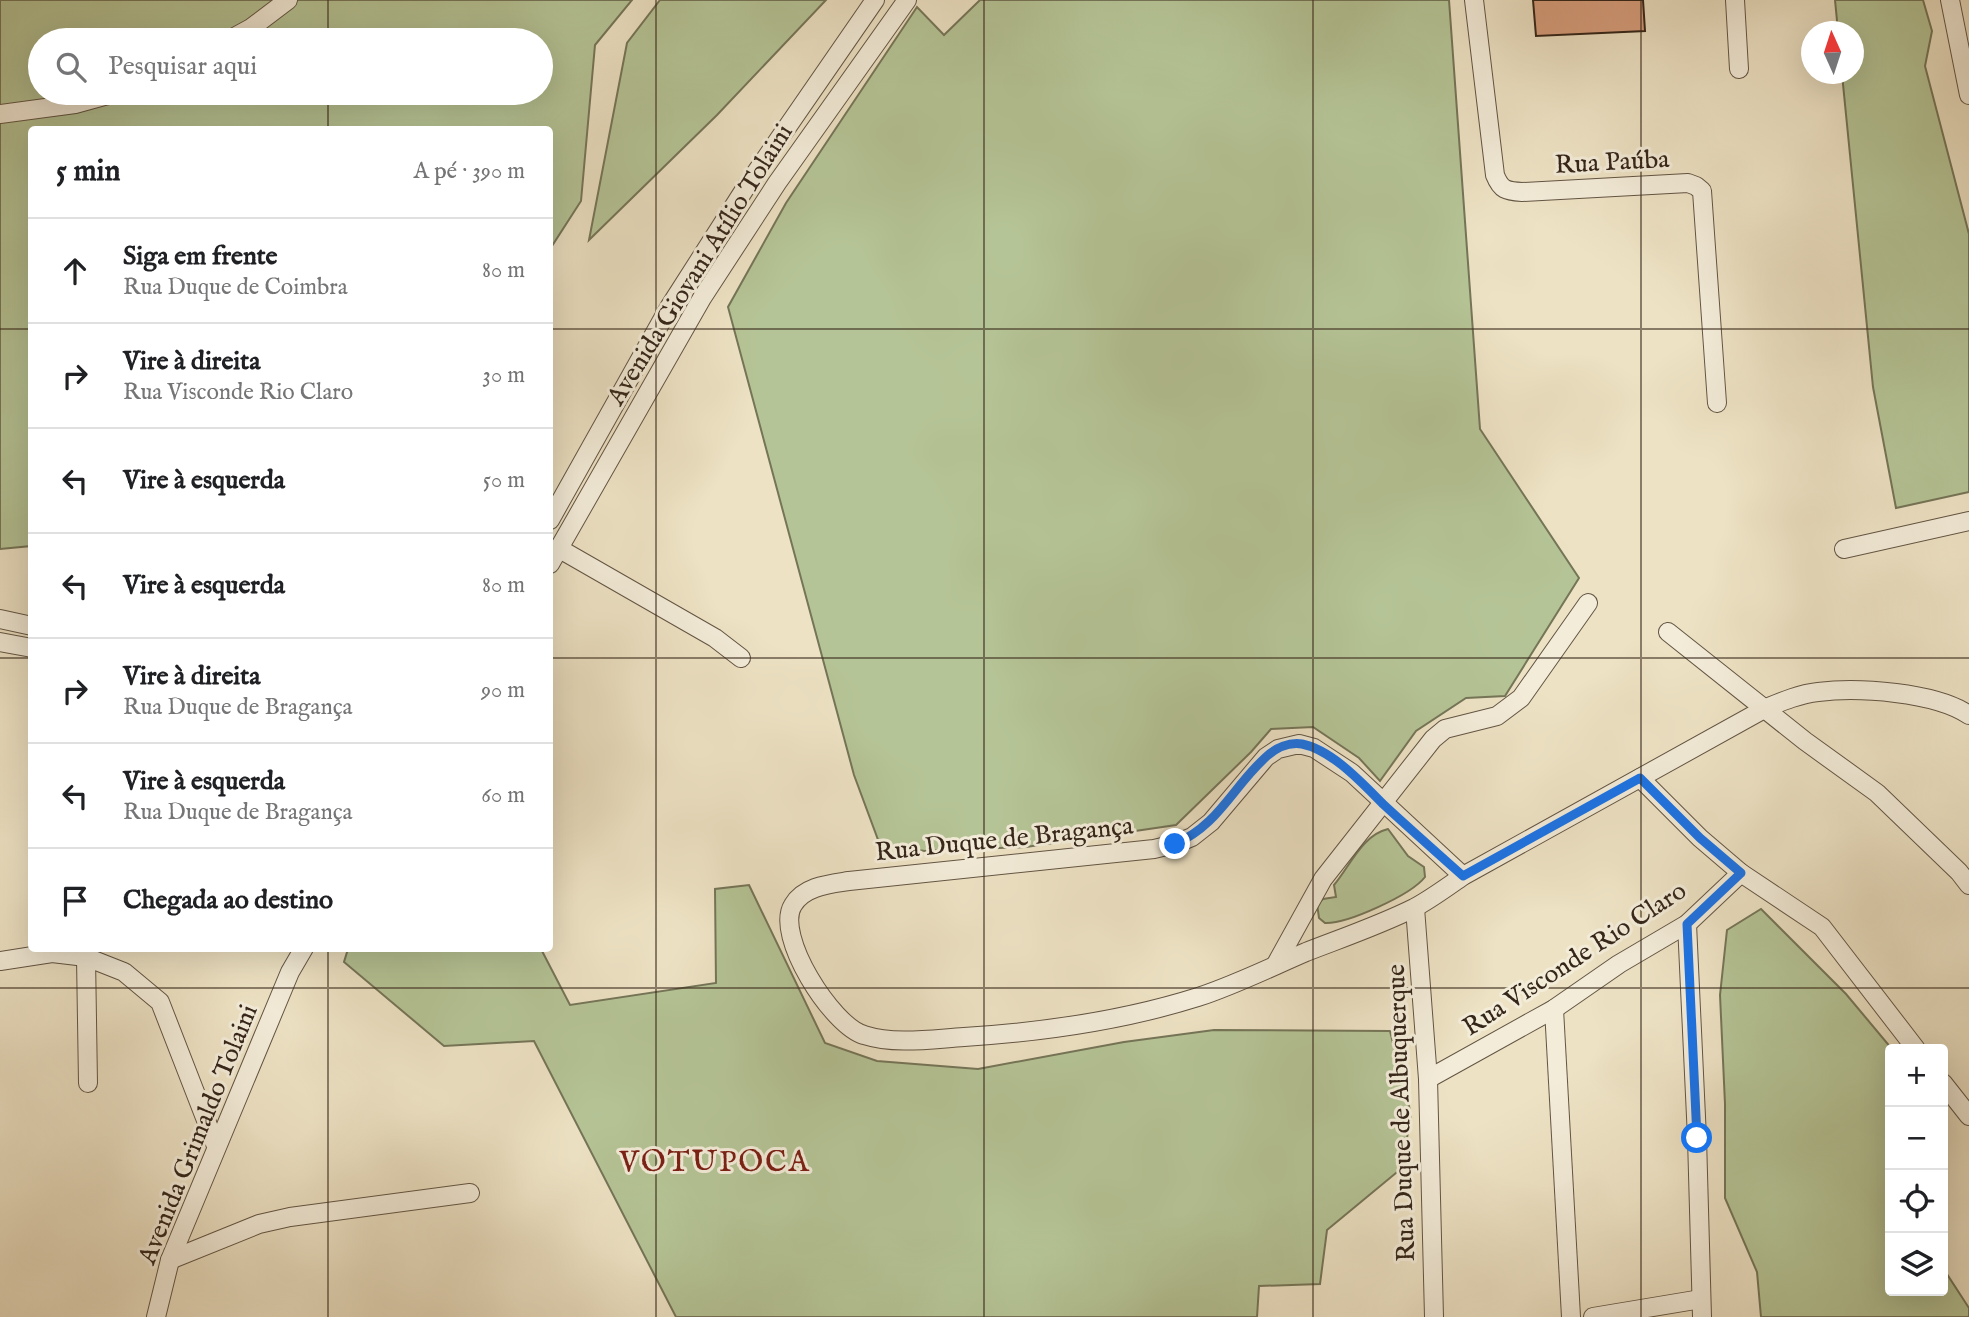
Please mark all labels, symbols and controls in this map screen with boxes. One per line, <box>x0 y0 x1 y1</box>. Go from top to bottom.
north arrow <box>1801 21 1864 84</box>
search box <box>28 28 553 105</box>
icon: search <box>52 48 90 86</box>
text: Pesquisar aqui <box>108 50 257 83</box>
street label: Avenida Giovani Atílio Tolaini <box>599 118 801 413</box>
street label: Rua Paúba <box>1554 143 1671 182</box>
text: 5 min <box>56 153 121 191</box>
text: A pé · 390 m <box>414 157 525 186</box>
text: Siga em frente <box>123 240 278 273</box>
icon: ahead <box>56 252 94 290</box>
text: 80 m <box>482 256 525 285</box>
text: Rua Duque de Coimbra <box>123 273 348 302</box>
text: Vire à direita <box>123 345 260 378</box>
icon: right <box>56 357 94 395</box>
text: 30 m <box>482 361 525 390</box>
text: Rua Visconde Rio Claro <box>123 378 353 407</box>
icon: left <box>56 462 94 500</box>
text: Vire à esquerda <box>123 464 285 497</box>
text: 50 m <box>483 466 525 495</box>
icon: left <box>56 567 94 605</box>
text: Vire à esquerda <box>123 569 285 602</box>
text: 80 m <box>482 571 525 600</box>
text: Vire à direita <box>123 660 260 693</box>
icon: right <box>56 672 94 710</box>
text: 90 m <box>481 676 525 705</box>
text: Rua Duque de Bragança <box>123 693 352 722</box>
text: Vire à esquerda <box>123 765 285 798</box>
icon: left <box>56 777 94 815</box>
text: 60 m <box>481 781 525 810</box>
text: Rua Duque de Bragança <box>123 798 352 827</box>
street label: Rua Duque de Bragança <box>873 809 1136 869</box>
route end <box>1159 828 1190 859</box>
street label: Rua Visconde Rio Claro <box>1457 875 1693 1044</box>
icon: arrive <box>56 882 94 920</box>
text: Chegada ao destino <box>123 884 333 917</box>
street label: Rua Duque de Albuquerque <box>1380 963 1423 1262</box>
street label: Avenida Grimaldo Tolaini <box>131 1000 266 1270</box>
map controls <box>1885 1044 1948 1296</box>
button: + <box>1885 1044 1948 1107</box>
button: − <box>1885 1107 1948 1170</box>
route start <box>1681 1122 1712 1153</box>
district label: VOTUPOCA <box>618 1144 811 1182</box>
button: locate <box>1885 1170 1948 1233</box>
button: layers <box>1885 1233 1948 1296</box>

